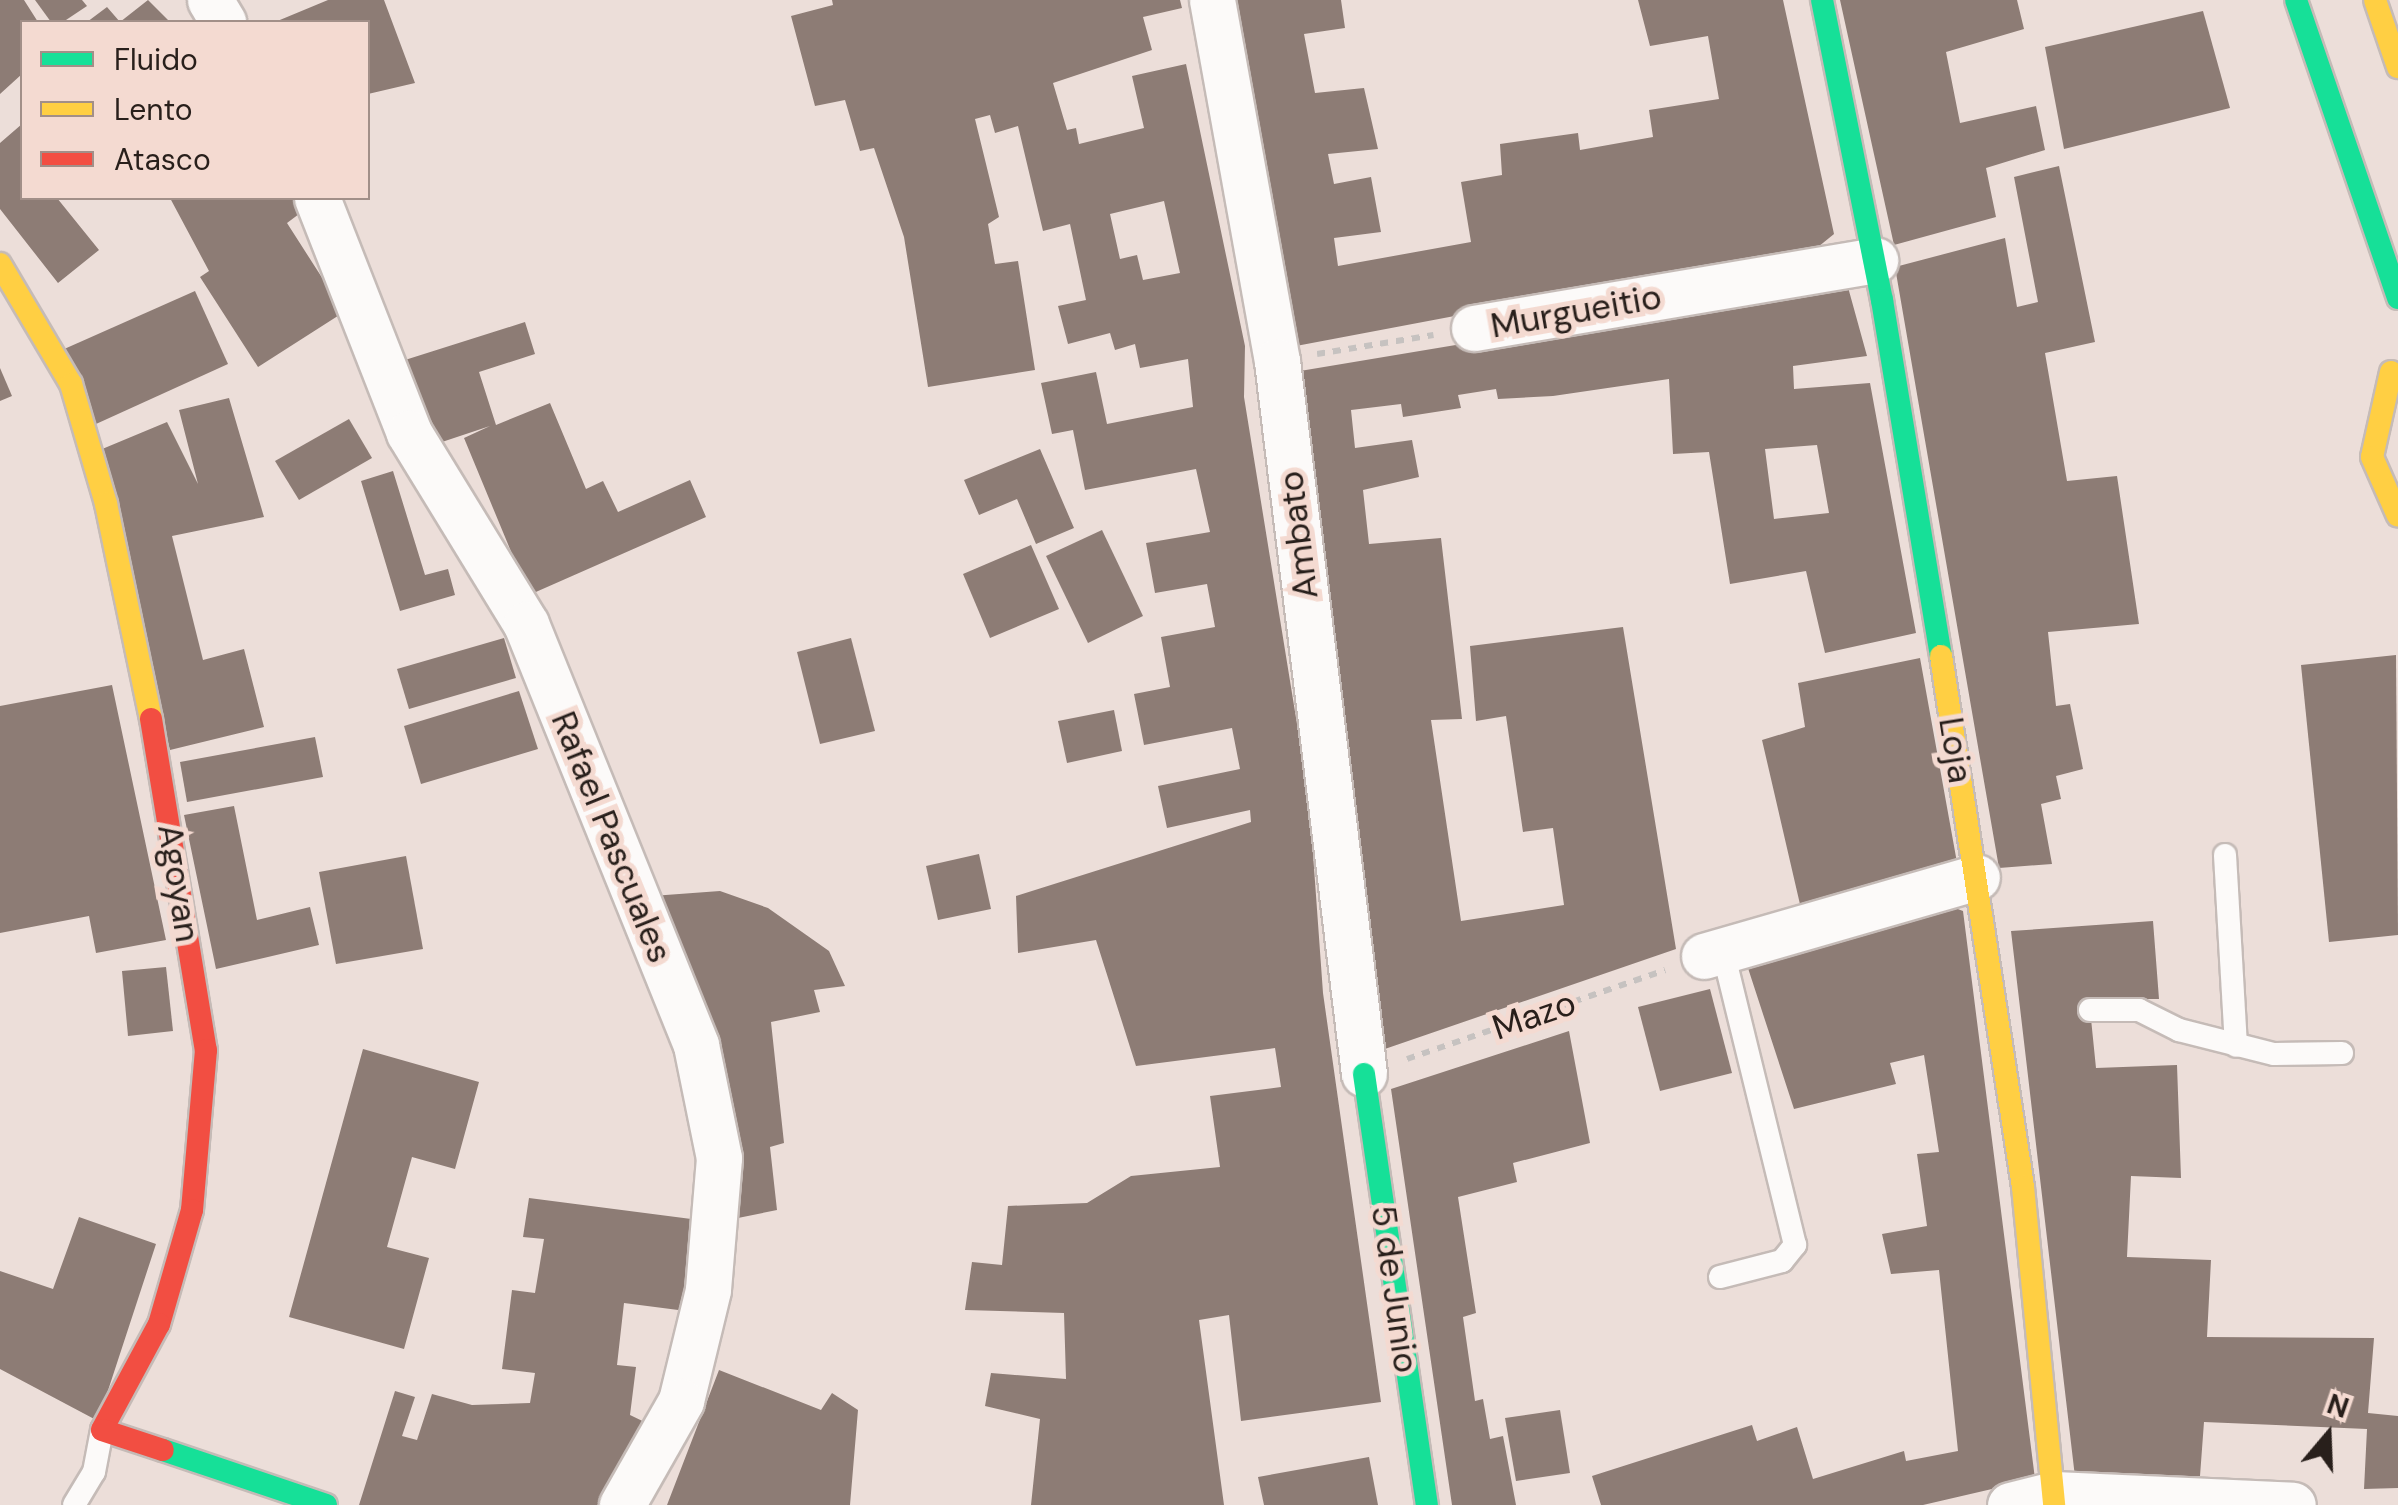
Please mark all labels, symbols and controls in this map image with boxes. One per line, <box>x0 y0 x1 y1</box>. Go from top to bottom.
legend <box>20 20 370 200</box>
text: Fluido <box>114 40 198 79</box>
text: Lento <box>114 90 193 129</box>
text: Atasco <box>114 140 211 179</box>
street label: Murgueitio <box>1487 275 1665 347</box>
street label: Ambato <box>1269 468 1327 602</box>
street label: Rafael Pascuales <box>543 705 681 969</box>
street label: Loja <box>1930 714 1982 786</box>
street label: Agoyan <box>149 821 209 945</box>
street label: Mazo <box>1487 981 1581 1049</box>
street label: 5 de Junio <box>1362 1203 1428 1375</box>
north arrow <box>2278 1385 2378 1485</box>
text: N <box>2322 1385 2354 1427</box>

